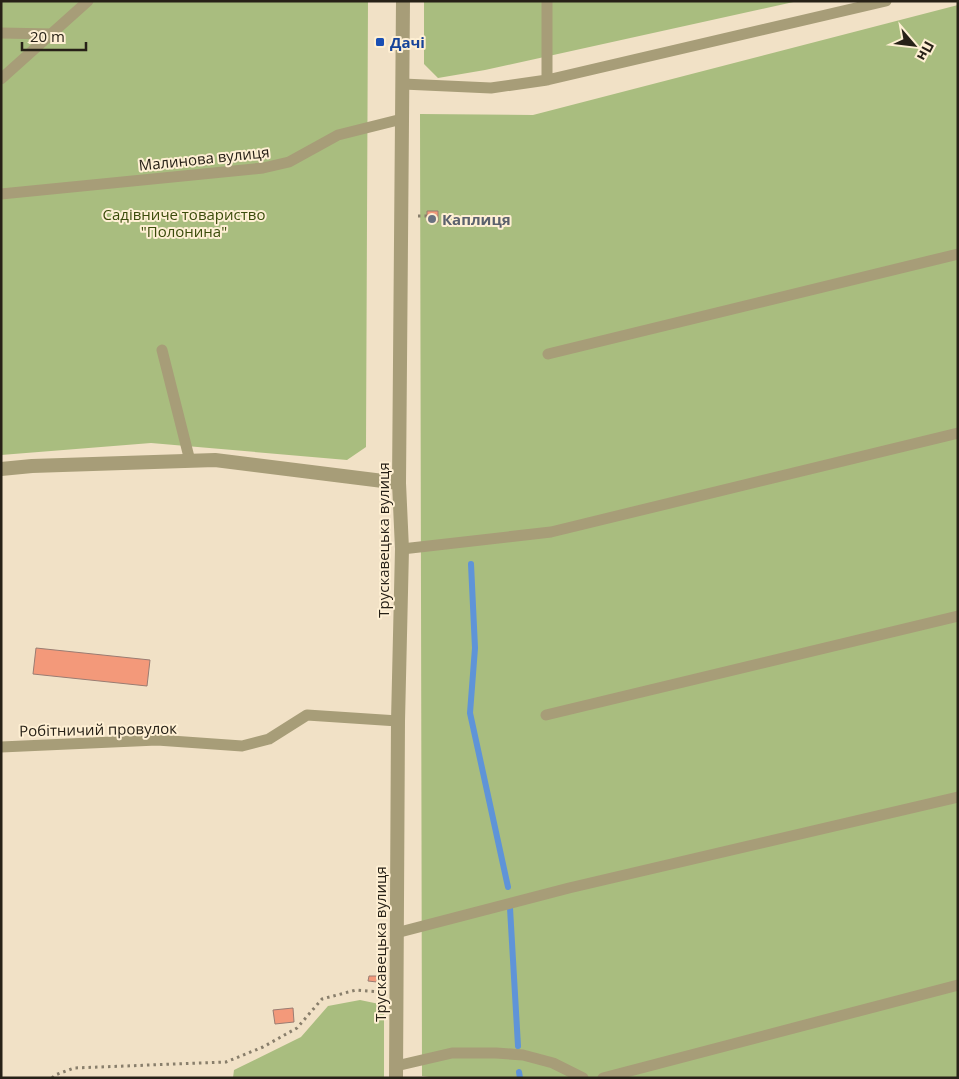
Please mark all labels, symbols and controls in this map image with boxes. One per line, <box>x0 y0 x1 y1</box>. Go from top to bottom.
scale bar <box>22 20 86 52</box>
north arrow <box>889 20 939 70</box>
text: 20 m <box>30 26 65 46</box>
place label: Дачі <box>390 32 425 52</box>
marker: Дачі <box>374 36 386 48</box>
text: Пн <box>913 38 939 64</box>
street label: Малинова вулиця <box>138 141 270 175</box>
park label: Садівниче товариство "Полонина" <box>103 204 265 241</box>
place label: Каплиця <box>442 209 511 229</box>
marker: Каплиця <box>426 213 438 225</box>
street label: Трускавецька вулиця <box>373 462 393 618</box>
street label: Робітничий провулок <box>19 718 177 740</box>
street label: Трускавецька вулиця <box>370 866 390 1022</box>

